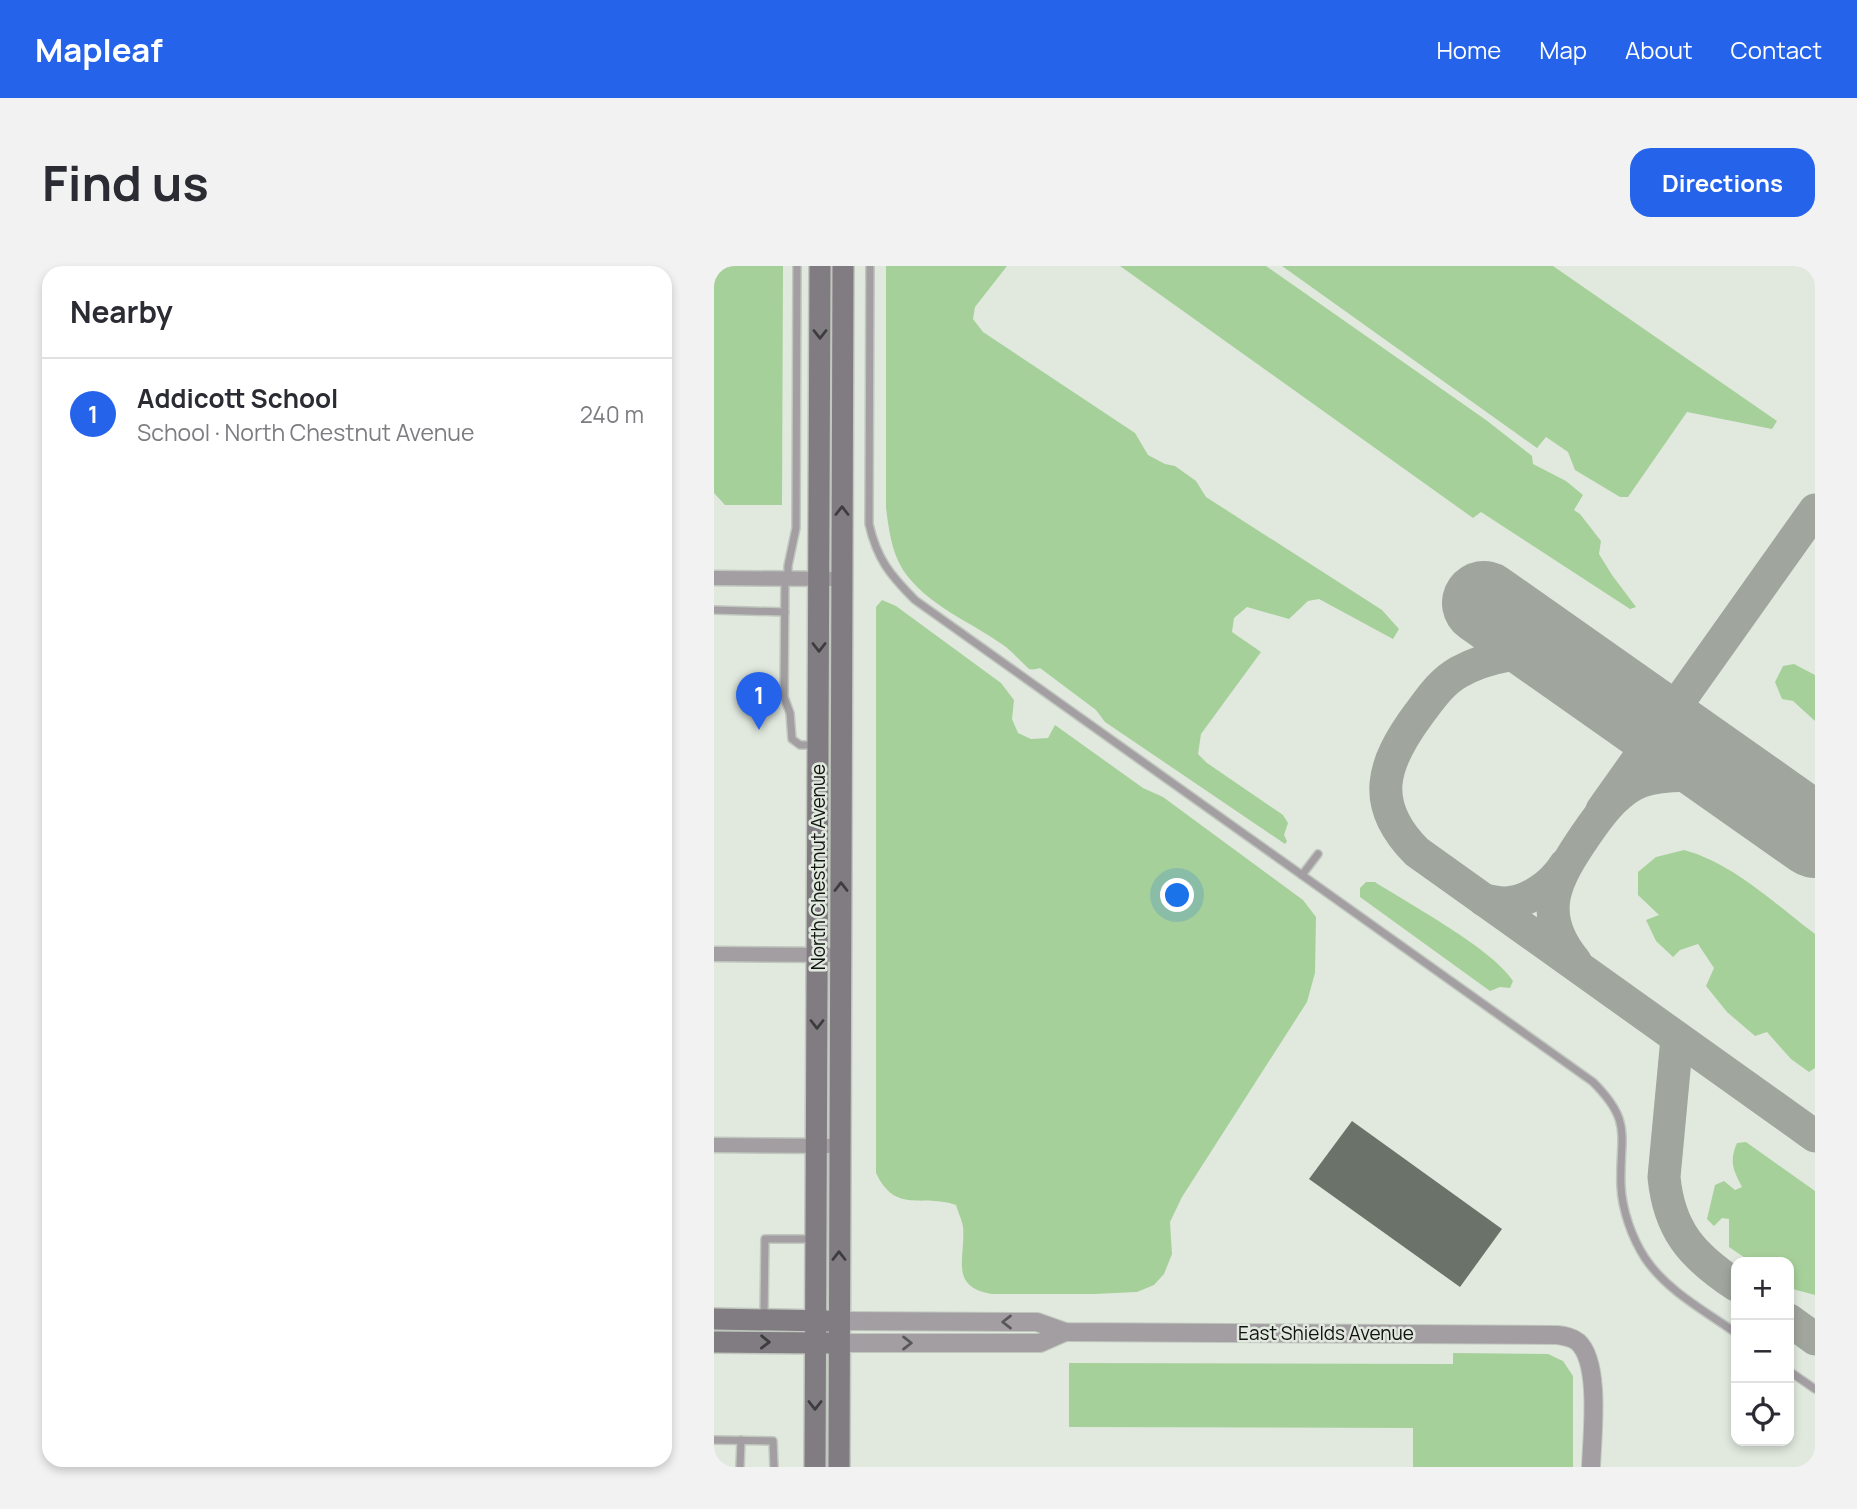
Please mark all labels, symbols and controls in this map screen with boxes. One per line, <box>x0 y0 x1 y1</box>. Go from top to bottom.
text: Mapleaf <box>35 27 163 72</box>
text: Home <box>1436 33 1501 66</box>
text: Map <box>1539 33 1587 66</box>
text: About <box>1625 33 1693 66</box>
text: Contact <box>1731 33 1822 66</box>
button: Directions <box>1630 148 1815 217</box>
text: Find us <box>42 149 209 216</box>
text: Nearby <box>70 291 173 332</box>
one-way arrow <box>812 329 828 340</box>
text: Addicott School <box>137 380 338 416</box>
text: 1 <box>88 398 98 430</box>
text: 240 m <box>580 398 644 430</box>
text: School · North Chestnut Avenue <box>137 416 474 448</box>
one-way arrow <box>834 505 850 516</box>
one-way arrow <box>811 643 827 653</box>
pin: 1 <box>736 672 782 730</box>
street label: North Chestnut Avenue <box>805 764 831 970</box>
your location <box>1160 878 1194 912</box>
one-way arrow <box>833 881 849 892</box>
one-way arrow <box>809 1019 825 1029</box>
one-way arrow <box>832 1250 847 1261</box>
map controls <box>1731 1257 1794 1446</box>
button: + <box>1731 1257 1794 1320</box>
one-way arrow <box>1002 1314 1012 1330</box>
street label: East Shields Avenue <box>1238 1320 1414 1346</box>
button: − <box>1731 1320 1794 1383</box>
one-way arrow <box>760 1334 771 1350</box>
one-way arrow <box>903 1335 913 1351</box>
button: locate <box>1731 1383 1794 1446</box>
one-way arrow <box>807 1400 823 1411</box>

